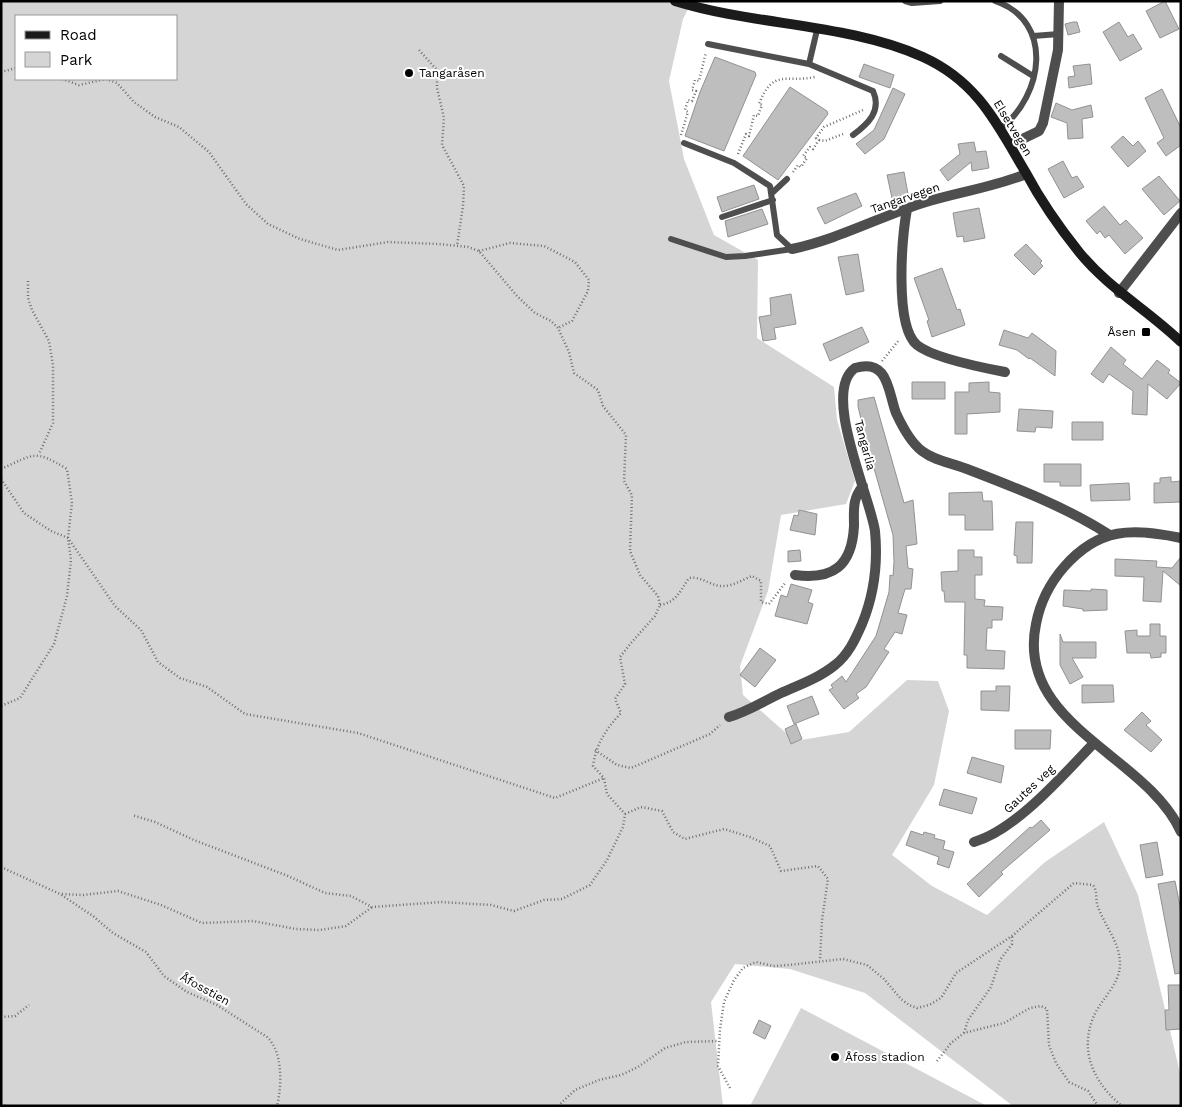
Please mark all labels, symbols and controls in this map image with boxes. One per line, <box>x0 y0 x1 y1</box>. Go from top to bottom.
legend <box>15 15 178 80</box>
text: Road <box>60 26 97 44</box>
text: Park <box>60 51 93 69</box>
place label: Tangaråsen <box>419 66 485 80</box>
marker: Tangaråsen <box>403 67 415 79</box>
street label: Elsetvegen <box>991 97 1035 159</box>
street label: Tangarvegen <box>869 180 941 216</box>
place label: Åsen <box>1107 325 1136 339</box>
marker: Åsen <box>1140 326 1152 338</box>
street label: Tangarlia <box>852 418 879 472</box>
street label: Gautes veg <box>1001 761 1058 816</box>
street label: Åfosstien <box>178 970 232 1008</box>
place label: Åfoss stadion <box>845 1050 925 1064</box>
marker: Åfoss stadion <box>829 1051 841 1063</box>

